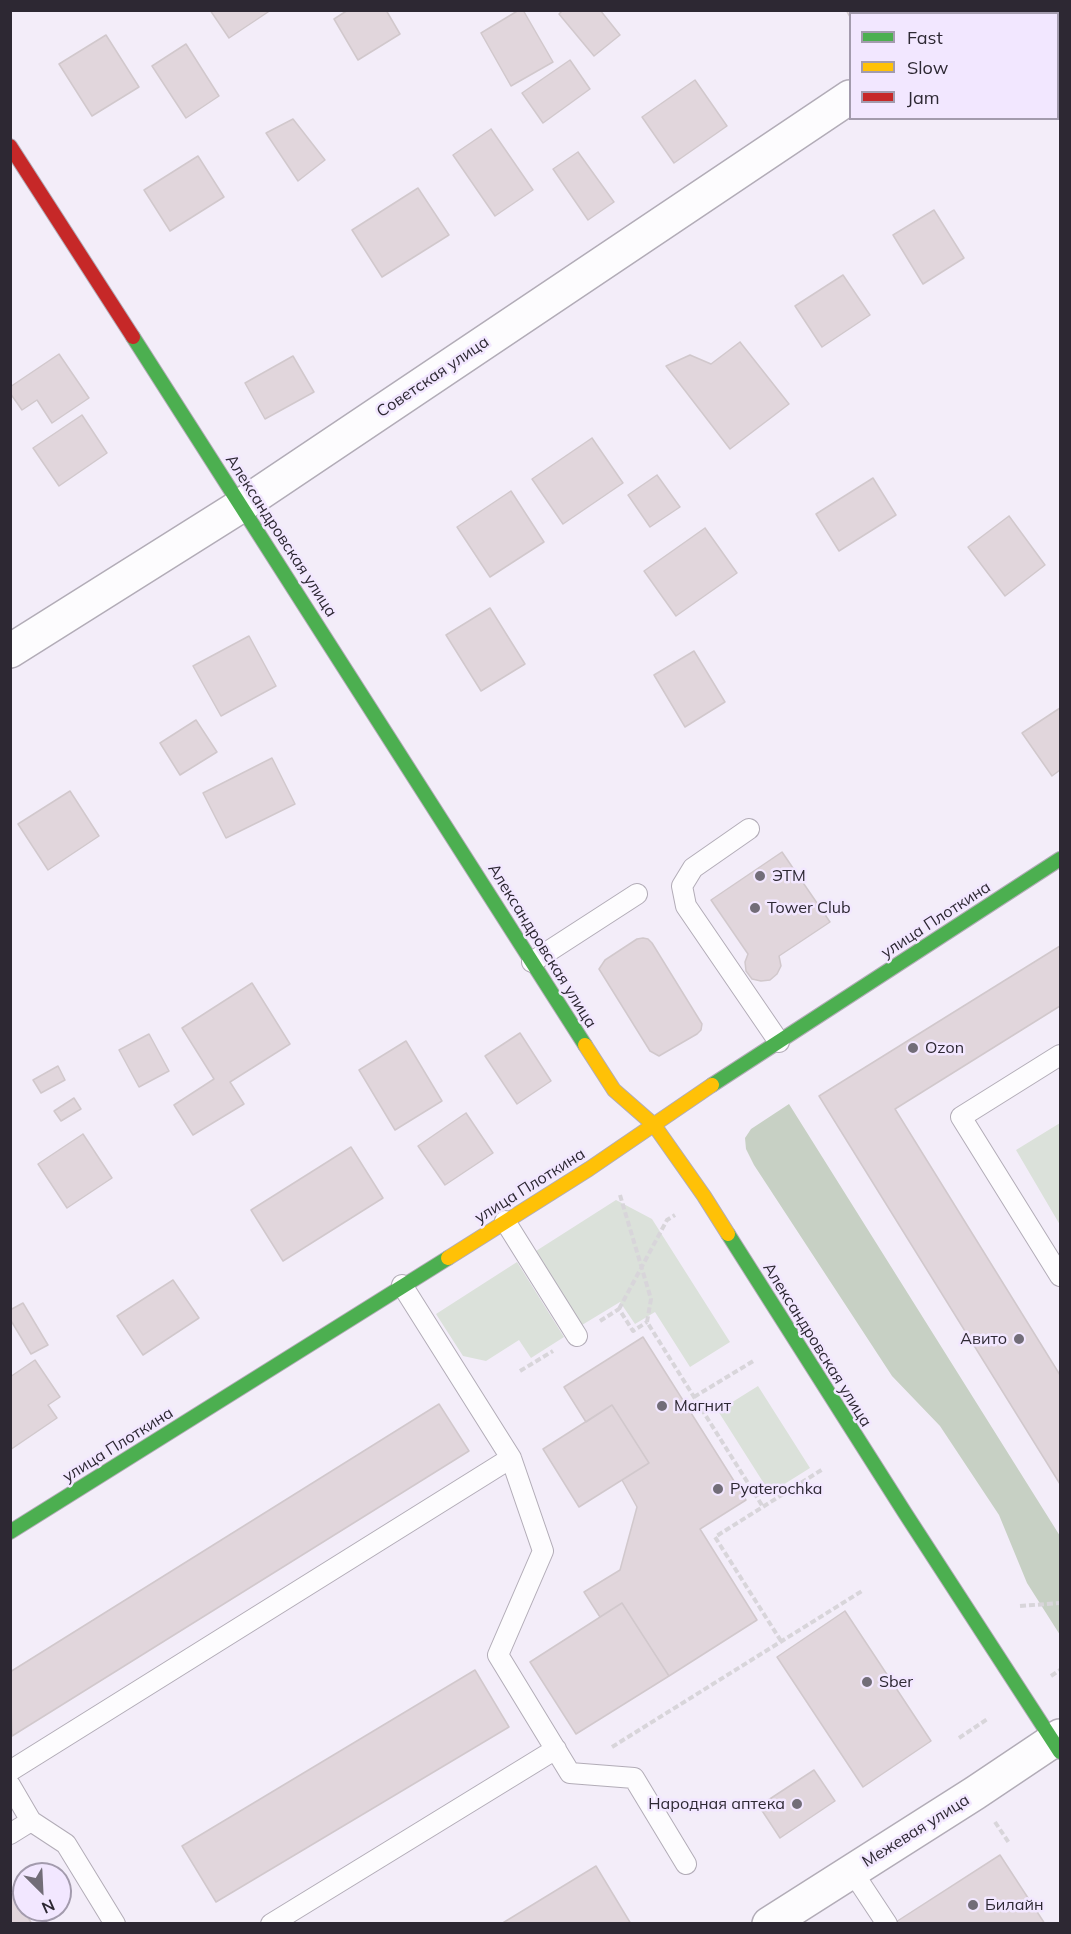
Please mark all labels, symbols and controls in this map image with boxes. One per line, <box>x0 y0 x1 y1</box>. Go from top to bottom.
legend <box>849 12 1059 120</box>
text: Fast <box>907 26 943 49</box>
text: Slow <box>907 56 948 79</box>
text: Jam <box>907 86 940 109</box>
street label: Советская улица <box>373 332 493 422</box>
street label: Александровская улица <box>221 451 341 621</box>
street label: Александровская улица <box>484 860 600 1032</box>
place label: ЭТМ <box>772 866 806 886</box>
marker: ЭТМ <box>753 869 767 883</box>
street label: улица Плоткина <box>878 878 994 962</box>
place label: Tower Club <box>767 898 851 918</box>
marker: Tower Club <box>748 901 762 915</box>
place label: Ozon <box>925 1038 964 1058</box>
marker: Ozon <box>906 1041 920 1055</box>
street label: улица Плоткина <box>471 1144 589 1228</box>
street label: Александровская улица <box>759 1259 875 1431</box>
place label: Авито <box>960 1329 1007 1349</box>
marker: Авито <box>1012 1332 1026 1346</box>
place label: Магнит <box>674 1396 731 1416</box>
marker: Магнит <box>655 1399 669 1413</box>
street label: улица Плоткина <box>59 1403 177 1487</box>
place label: Pyaterochka <box>730 1479 822 1499</box>
marker: Pyaterochka <box>711 1482 725 1496</box>
place label: Sber <box>879 1672 913 1692</box>
marker: Sber <box>860 1675 874 1689</box>
street label: Межевая улица <box>859 1790 973 1872</box>
place label: Народная аптека <box>648 1794 785 1814</box>
marker: Народная аптека <box>790 1797 804 1811</box>
north arrow <box>12 1862 72 1922</box>
text: N <box>39 1895 58 1918</box>
place label: Билайн <box>985 1895 1044 1915</box>
marker: Билайн <box>966 1898 980 1912</box>

